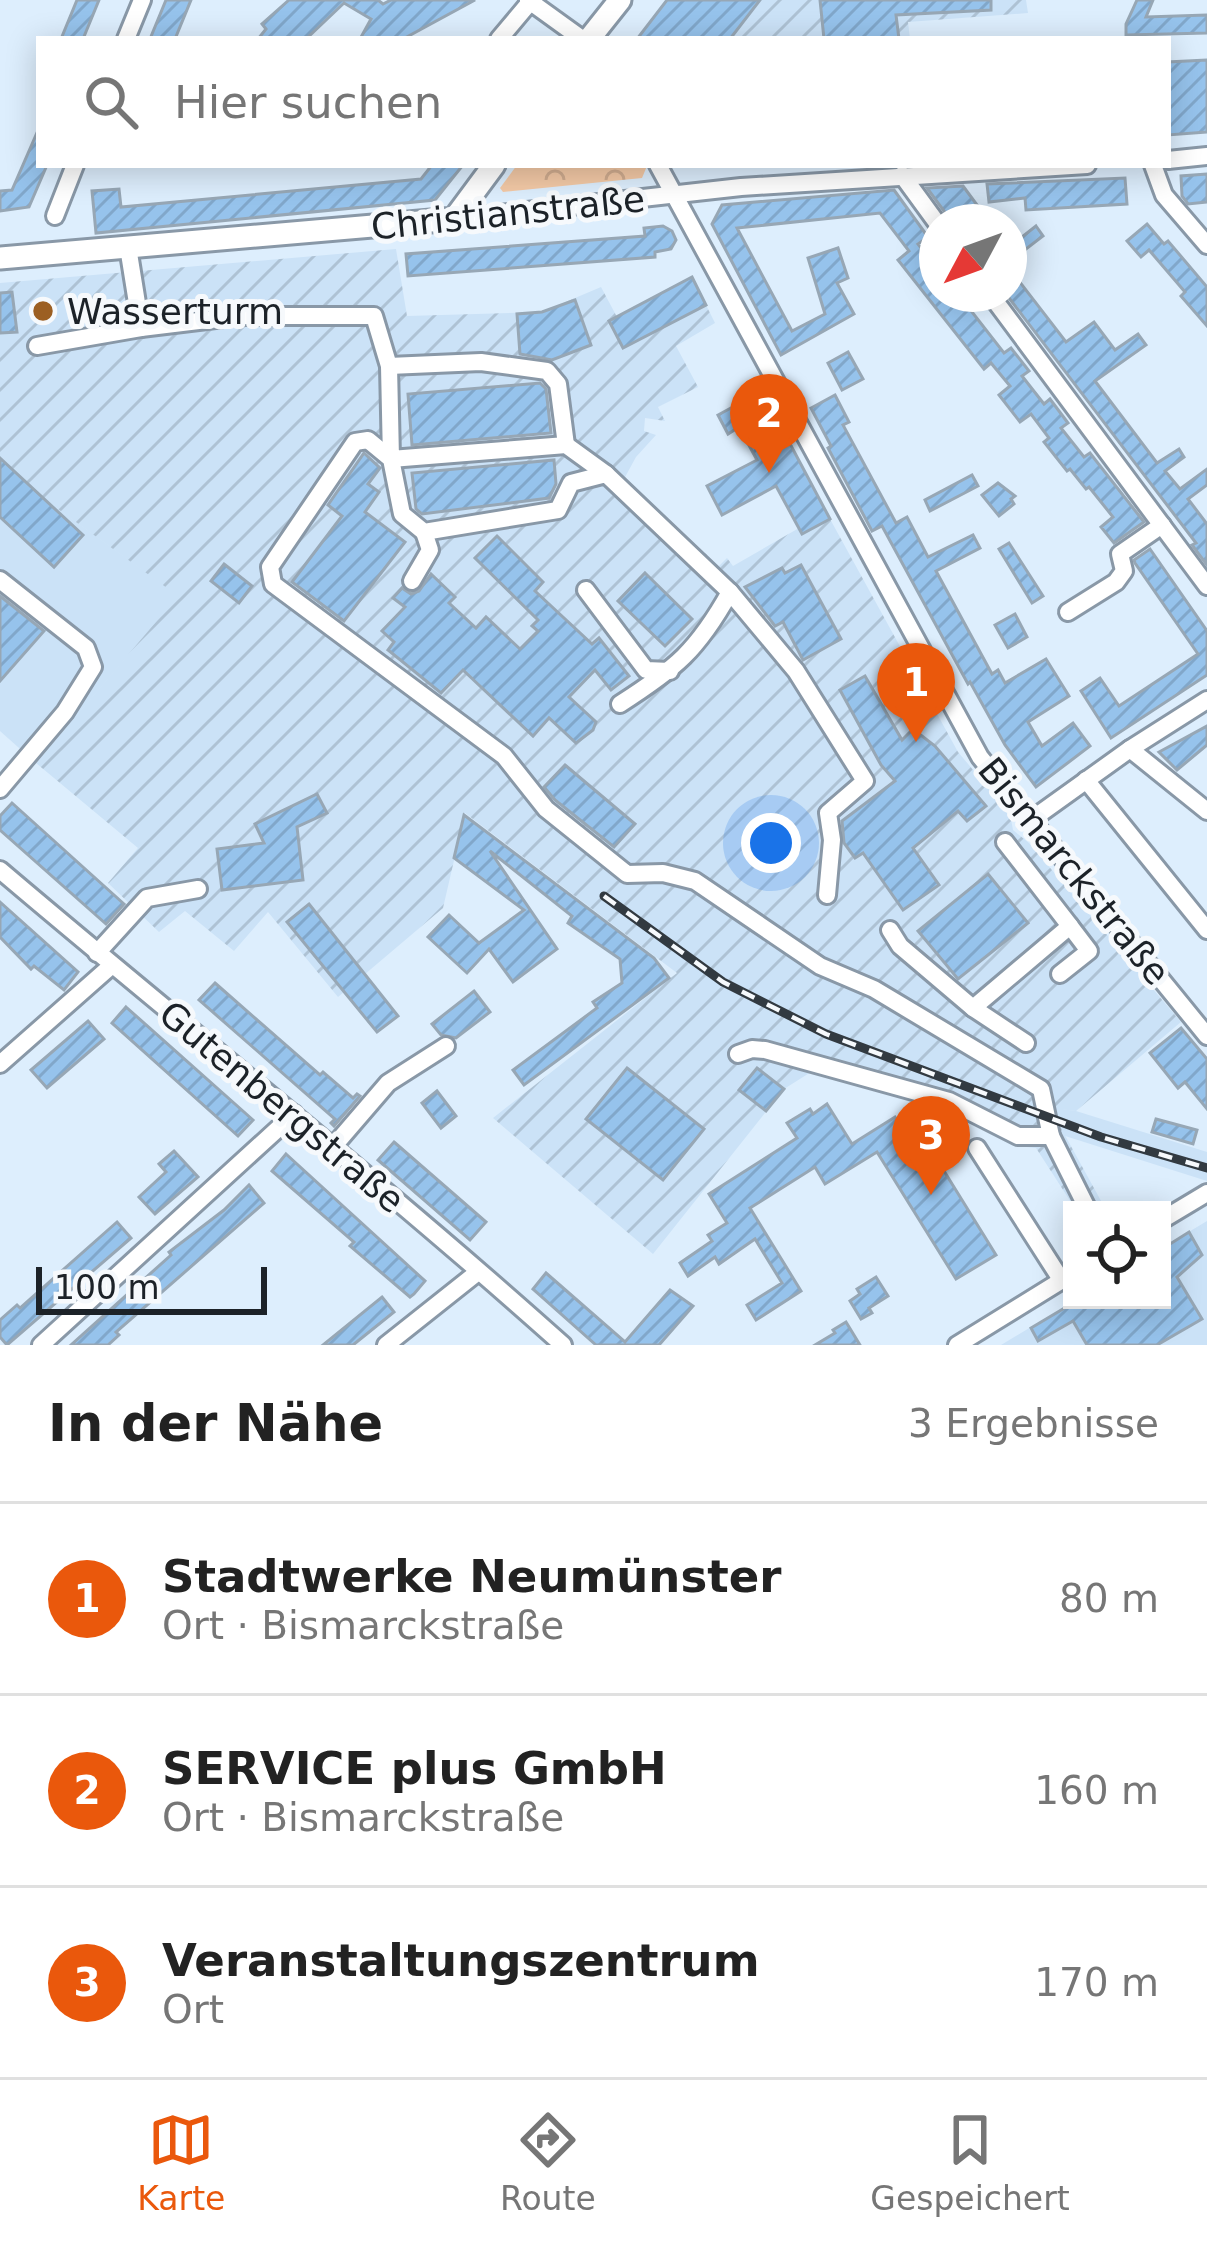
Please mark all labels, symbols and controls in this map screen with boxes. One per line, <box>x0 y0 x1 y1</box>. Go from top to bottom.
search box <box>36 36 1171 168</box>
icon: search <box>78 69 144 135</box>
text: Hier suchen <box>174 76 442 129</box>
street label: Christianstraße <box>369 178 647 248</box>
north arrow <box>919 204 1027 312</box>
place label: Wasserturm <box>67 291 283 332</box>
marker: Wasserturm <box>30 298 56 324</box>
pin: 2 <box>730 374 808 473</box>
pin: 1 <box>877 643 955 742</box>
street label: Bismarckstraße <box>970 749 1178 993</box>
your location <box>741 813 801 873</box>
street label: Gutenbergstraße <box>151 993 413 1221</box>
pin: 3 <box>892 1096 970 1195</box>
map controls <box>1063 1201 1171 1309</box>
button: locate <box>1063 1201 1171 1309</box>
scale bar <box>36 1261 267 1314</box>
text: 100 m <box>54 1268 160 1307</box>
text: In der Nähe <box>48 1394 383 1453</box>
text: 3 Ergebnisse <box>908 1401 1159 1446</box>
text: Stadtwerke Neumünster <box>162 1550 781 1603</box>
text: 1 <box>73 1576 101 1621</box>
text: 80 m <box>1059 1576 1159 1621</box>
text: Ort · Bismarckstraße <box>162 1603 564 1648</box>
text: SERVICE plus GmbH <box>162 1742 667 1795</box>
text: 2 <box>73 1768 101 1813</box>
text: 160 m <box>1034 1768 1159 1813</box>
text: Ort · Bismarckstraße <box>162 1795 564 1840</box>
text: Veranstaltungszentrum <box>162 1934 760 1987</box>
text: 3 <box>73 1960 101 2005</box>
text: 170 m <box>1034 1960 1159 2005</box>
text: Ort <box>162 1987 224 2032</box>
tab: Karte <box>137 2107 225 2218</box>
tab: Route <box>500 2107 596 2218</box>
tab: Gespeichert <box>870 2107 1070 2218</box>

